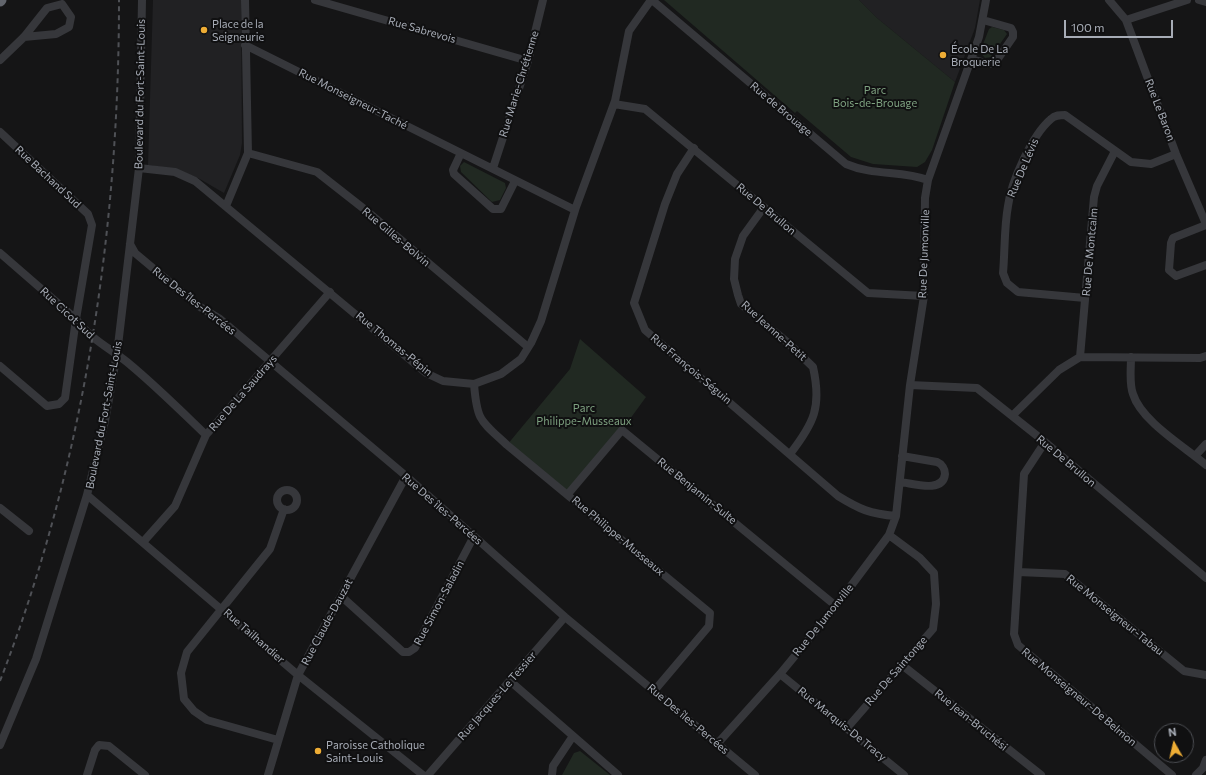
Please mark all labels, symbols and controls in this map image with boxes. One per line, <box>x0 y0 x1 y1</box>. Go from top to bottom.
scale bar <box>1066 12 1175 38</box>
street label: Rue Sabrevois <box>387 14 457 46</box>
place label: Place de la Seigneurie <box>212 17 264 43</box>
street label: Boulevard du Fort-Saint-Louis <box>132 19 148 169</box>
text: 100 m <box>1071 20 1105 34</box>
marker: Place de la Seigneurie <box>199 25 209 35</box>
street label: Rue Marie-Chrétienne <box>497 29 541 139</box>
place label: École De La Broquerie <box>951 42 1008 68</box>
marker: École De La Broquerie <box>938 50 948 60</box>
street label: Rue Monseigneur-Taché <box>296 66 410 132</box>
street label: Rue Le Baron <box>1142 77 1178 143</box>
street label: Rue de Brouage <box>747 79 815 139</box>
park label: Parc Bois-de-Brouage <box>833 83 917 109</box>
street label: Rue De Lévis <box>1005 137 1041 199</box>
street label: Rue Bachand Sud <box>12 143 84 211</box>
street label: Rue De Brullon <box>734 180 798 238</box>
street label: Rue Gilles-Bolvin <box>359 205 433 269</box>
street label: Rue De Montcalm <box>1080 207 1100 297</box>
street label: Rue De Jumonville <box>916 209 932 299</box>
street label: Rue Des îles-Percées <box>150 264 238 338</box>
street label: Rue Cicot Sud <box>37 285 97 341</box>
street label: Rue Jeanne-Petit <box>739 298 809 364</box>
street label: Rue Thomas-Pépin <box>353 309 435 379</box>
street label: Rue François-Séguin <box>648 331 734 407</box>
street label: Boulevard du Fort-Saint-Louis <box>83 340 125 490</box>
street label: Rue De La Saudrays <box>206 352 280 434</box>
park label: Parc Philippe-Musseaux <box>536 401 632 427</box>
street label: Rue De Brullon <box>1034 432 1098 490</box>
street label: Rue Benjamin-Sulte <box>655 455 739 527</box>
street label: Rue Des îles-Percées <box>399 470 485 548</box>
street label: Rue Philippe-Musseaux <box>569 493 667 579</box>
street label: Rue Simon-Saladin <box>411 558 467 648</box>
street label: Rue Monseigneur-Tabau <box>1064 572 1166 658</box>
street label: Rue Claude-Dauzat <box>299 576 355 668</box>
street label: Rue De Jumonville <box>790 581 856 659</box>
street label: Rue Tailhandier <box>221 606 287 666</box>
street label: Rue De Saintonge <box>862 634 930 708</box>
street label: Rue Monseigneur-De Belmon <box>1019 645 1139 749</box>
street label: Rue Jacques-Le Tessier <box>455 649 539 743</box>
street label: Rue Des îles-Percées <box>645 681 731 757</box>
street label: Rue Marquis-De Tracy <box>795 684 889 764</box>
street label: Rue Jean-Bruchési <box>932 687 1010 753</box>
north arrow <box>1154 723 1194 763</box>
text: N <box>1167 725 1177 739</box>
place label: Paroisse Catholique Saint-Louis <box>326 738 425 764</box>
marker: Paroisse Catholique Saint-Louis <box>313 746 323 756</box>

